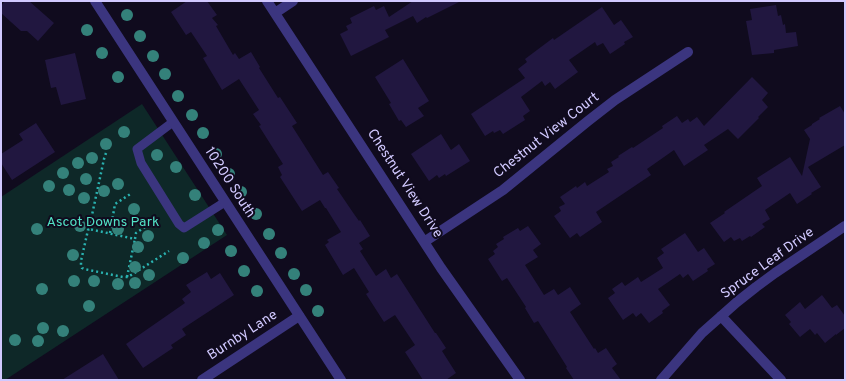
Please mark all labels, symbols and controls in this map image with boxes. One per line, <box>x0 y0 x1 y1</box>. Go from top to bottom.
street label: Chestnut View Court <box>491 90 603 182</box>
street label: Chestnut View Drive <box>362 126 446 242</box>
street label: 10200 South <box>200 145 258 221</box>
park label: Ascot Downs Park <box>47 215 159 231</box>
street label: Spruce Leaf Drive <box>718 225 818 303</box>
street label: Burnby Lane <box>205 307 281 365</box>

